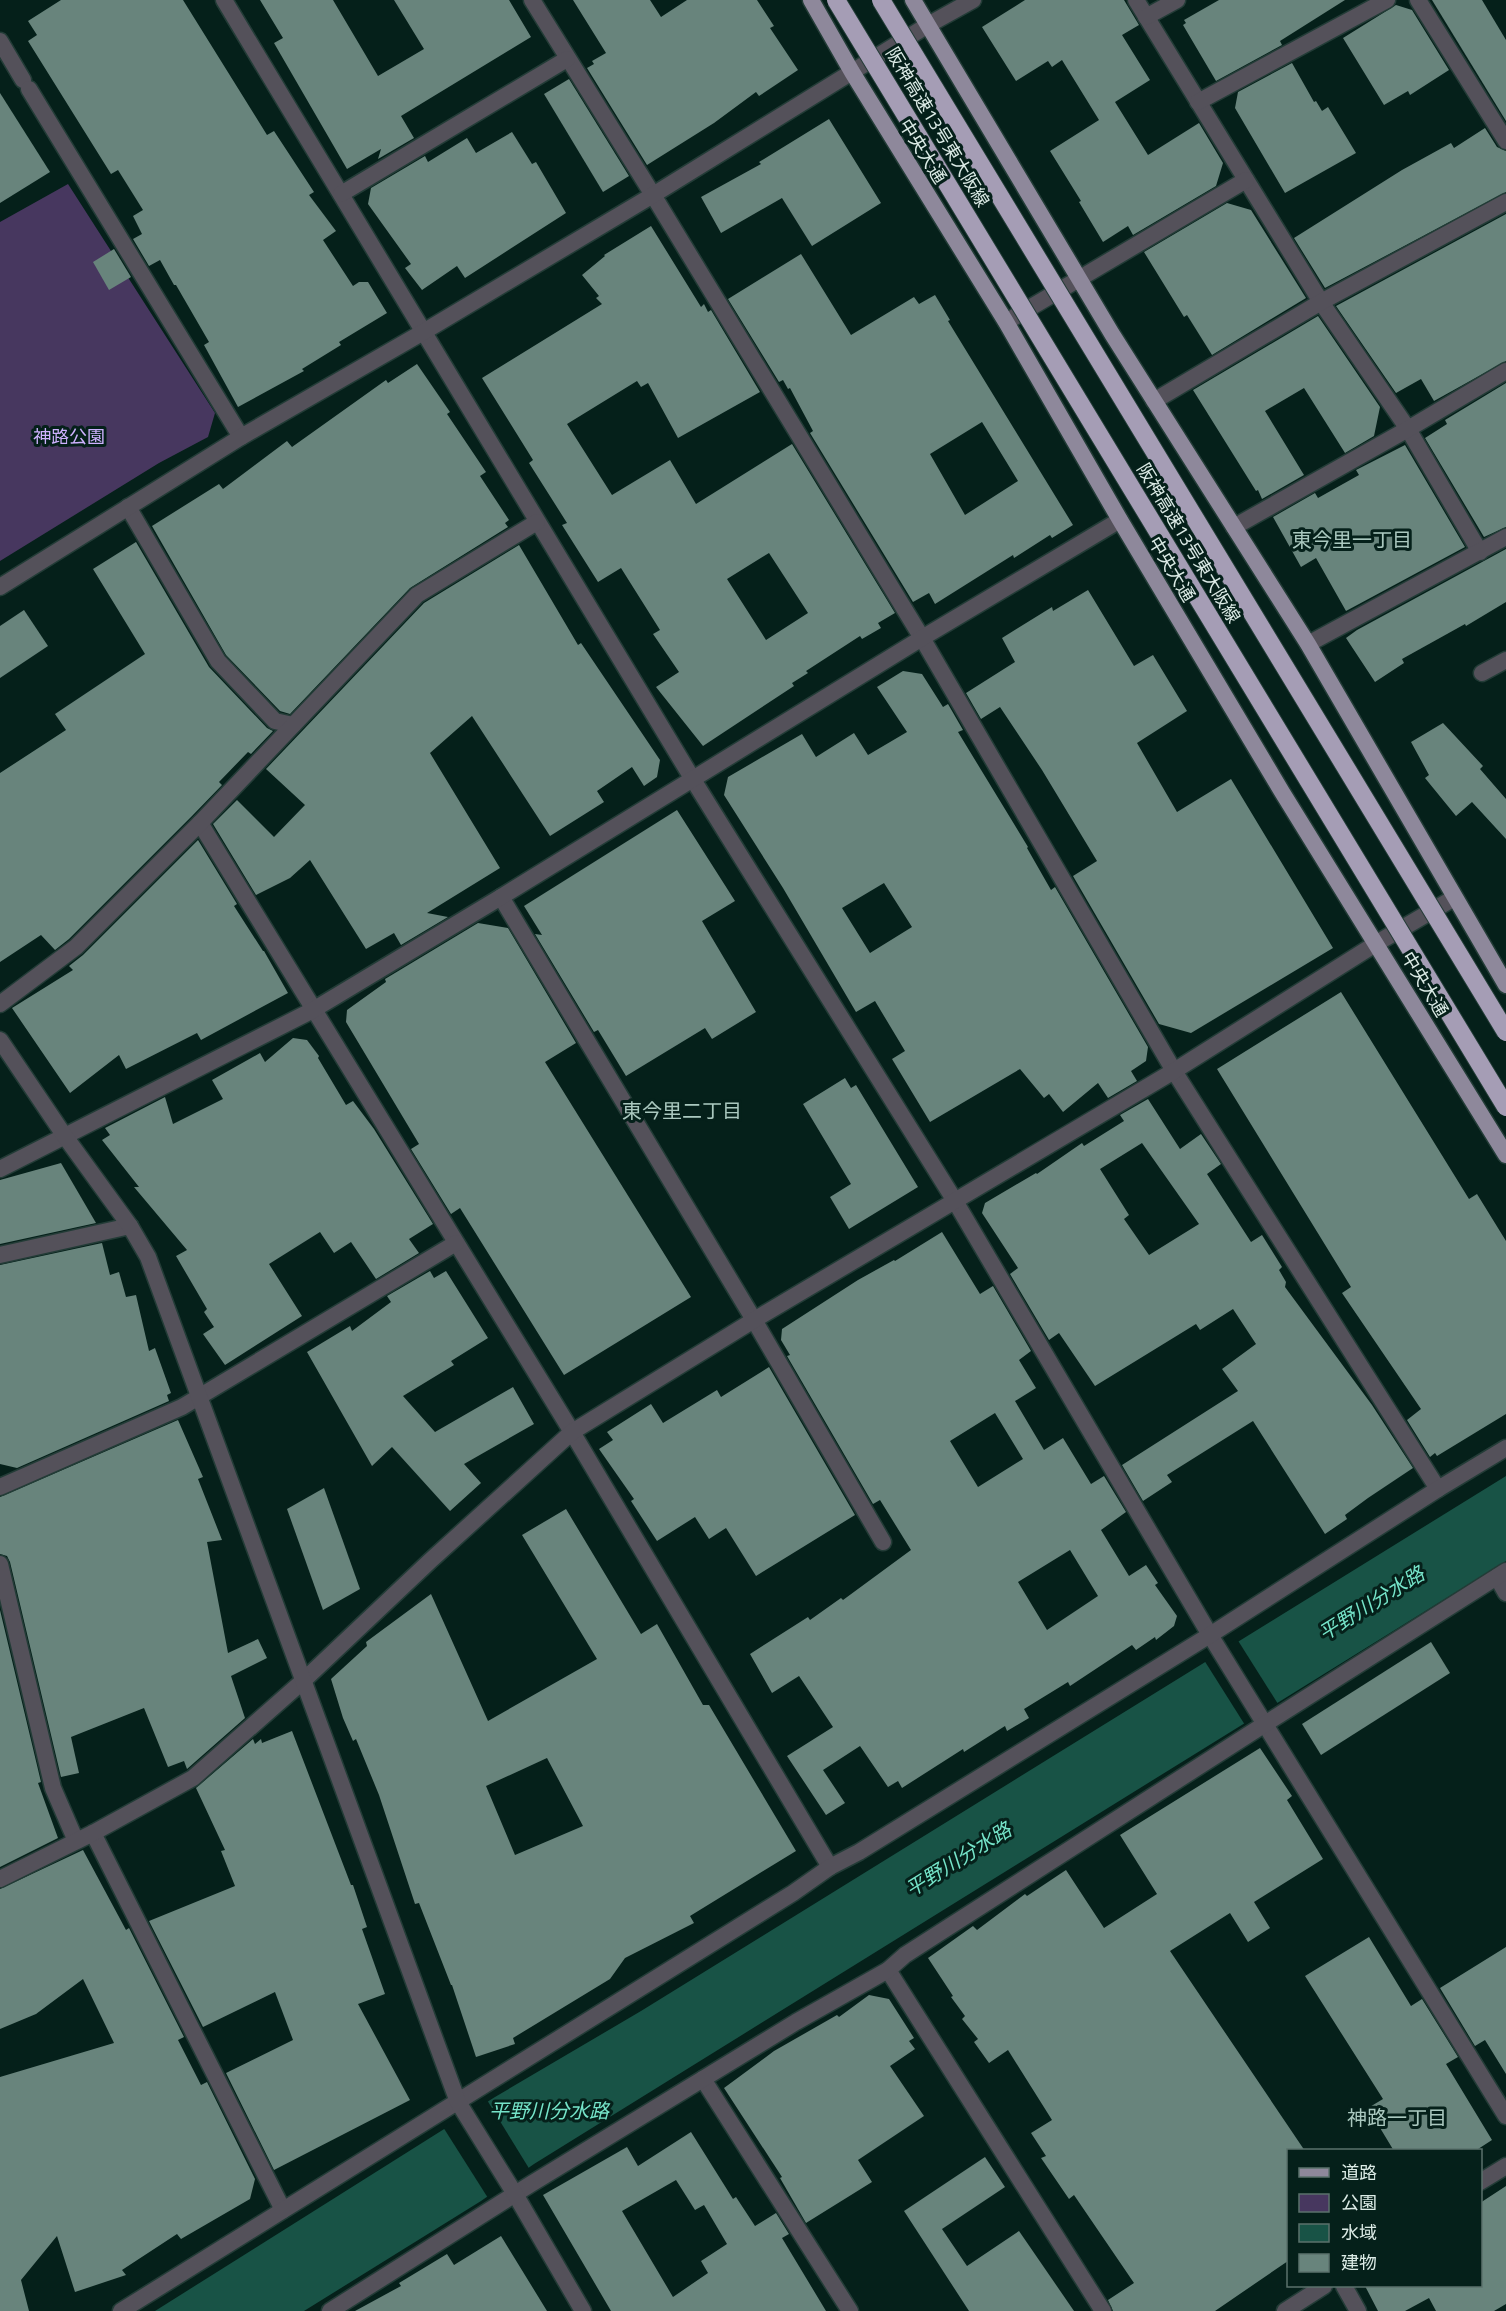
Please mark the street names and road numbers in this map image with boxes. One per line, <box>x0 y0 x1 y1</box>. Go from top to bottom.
street label: 阪神高速13号東大阪線 <box>880 42 996 212</box>
street label: 中央大通 <box>892 113 954 189</box>
street label: 阪神高速13号東大阪線 <box>1131 458 1247 628</box>
street label: 中央大通 <box>1142 531 1202 607</box>
street label: 中央大通 <box>1395 946 1455 1022</box>

